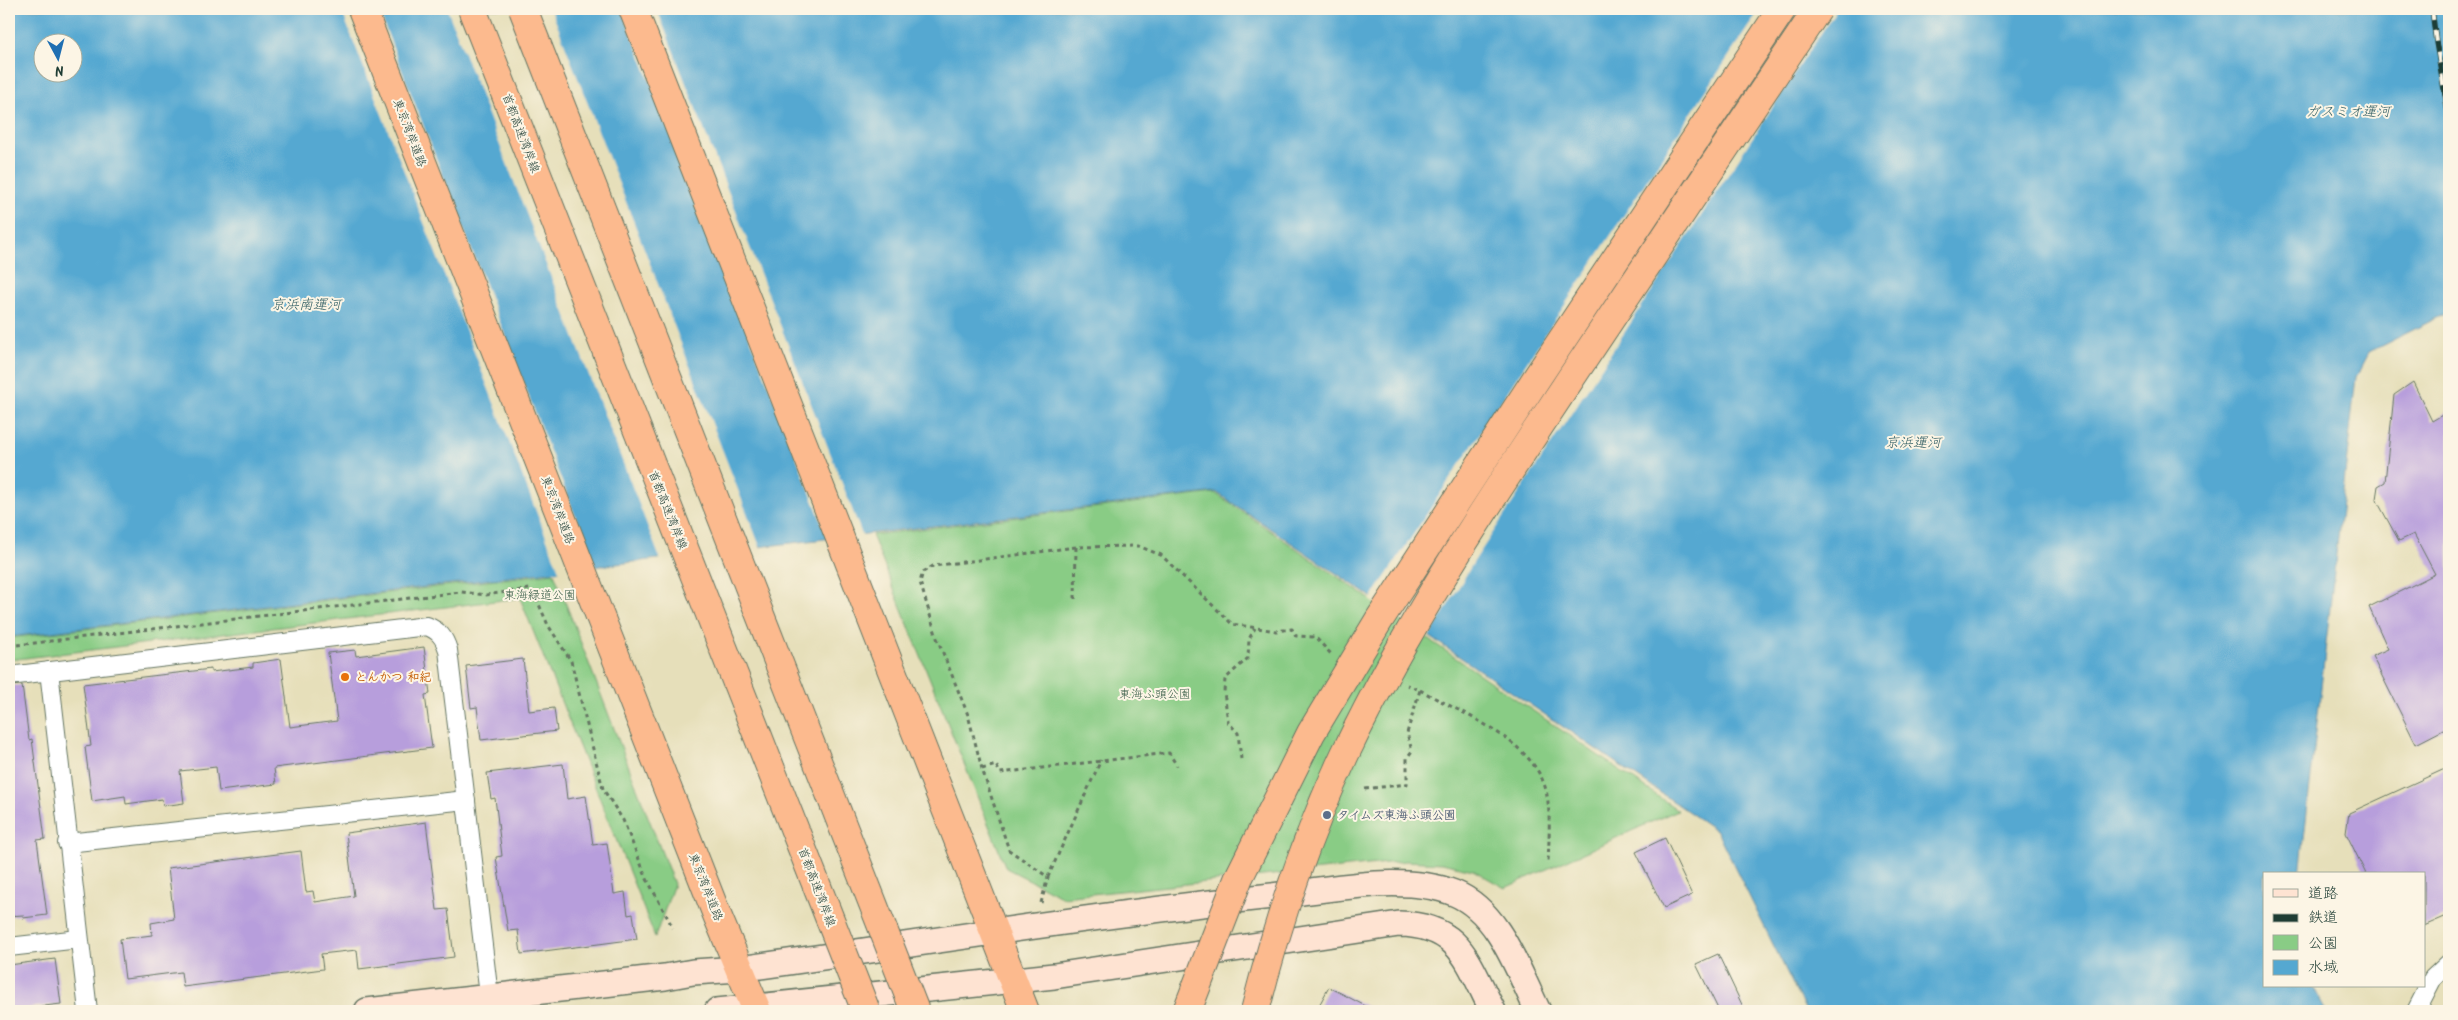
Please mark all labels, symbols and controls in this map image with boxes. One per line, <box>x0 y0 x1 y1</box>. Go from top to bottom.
north arrow <box>32 32 82 82</box>
text: N <box>54 58 65 81</box>
street label: 首都高速湾岸線 <box>497 91 544 176</box>
street label: 東京湾岸道路 <box>388 96 431 170</box>
water label: ガスミオ運河 <box>2306 101 2392 123</box>
water label: 京浜南運河 <box>271 294 343 316</box>
water label: 京浜運河 <box>1885 432 1943 454</box>
street label: 首都高速湾岸線 <box>643 468 692 553</box>
street label: 東京湾岸道路 <box>536 473 579 547</box>
park label: 東海緑道公園 <box>504 586 576 605</box>
place label: とんかつ 和紀 <box>355 668 432 687</box>
marker: とんかつ 和紀 <box>339 671 351 683</box>
park label: 東海ふ頭公園 <box>1119 685 1191 704</box>
place label: タイムズ東海ふ頭公園 <box>1337 806 1456 825</box>
marker: タイムズ東海ふ頭公園 <box>1321 809 1333 821</box>
street label: 首都高速湾岸線 <box>793 845 840 930</box>
street label: 東京湾岸道路 <box>683 850 728 924</box>
legend <box>2263 872 2426 988</box>
text: 道路 <box>2308 882 2338 906</box>
text: 鉄道 <box>2308 906 2338 930</box>
text: 公園 <box>2308 932 2338 956</box>
text: 水域 <box>2308 956 2338 980</box>

